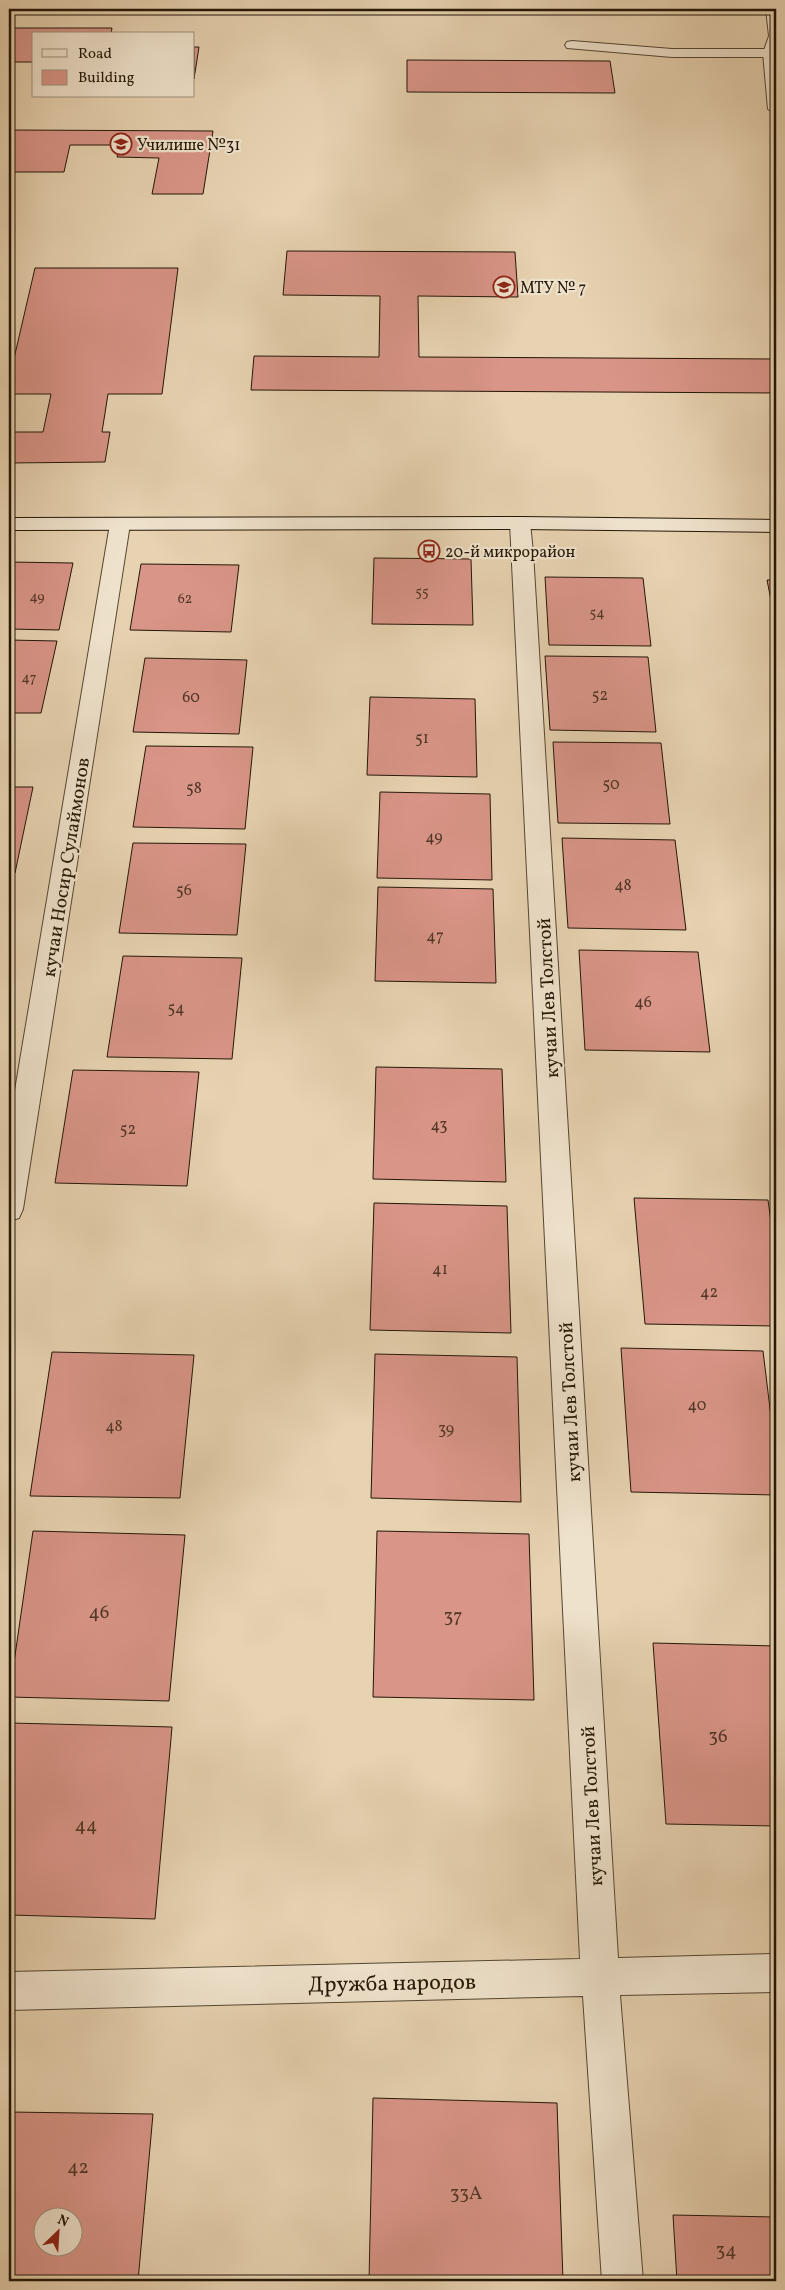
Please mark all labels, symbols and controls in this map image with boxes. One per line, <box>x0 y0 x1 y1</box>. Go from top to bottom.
legend <box>32 32 195 98</box>
text: Road <box>78 44 112 65</box>
text: Building <box>78 68 135 89</box>
school or university icon: Училише №31 <box>109 132 133 156</box>
place label: Училише №31 <box>137 135 240 157</box>
school or university icon: МТУ № 7 <box>492 275 516 299</box>
place label: МТУ № 7 <box>520 278 587 300</box>
bus stop icon: 20-й микрорайон <box>417 539 441 563</box>
place label: 20-й микрорайон <box>445 542 575 564</box>
house number: 55 <box>415 583 429 602</box>
house number: 49 <box>29 588 45 607</box>
house number: 62 <box>178 590 192 609</box>
house number: 54 <box>589 604 605 623</box>
house number: 47 <box>21 669 37 688</box>
house number: 52 <box>592 685 608 707</box>
house number: 60 <box>182 687 200 709</box>
house number: 51 <box>415 728 429 750</box>
street label: кучаи Носир Сулаймонов <box>37 756 97 979</box>
house number: 50 <box>603 774 620 796</box>
house number: 58 <box>186 778 202 800</box>
house number: 49 <box>425 827 443 849</box>
house number: 48 <box>614 875 632 897</box>
house number: 56 <box>176 880 192 902</box>
street label: кучаи Лев Толстой <box>532 917 566 1079</box>
house number: 47 <box>426 926 444 948</box>
house number: 46 <box>634 992 652 1014</box>
house number: 54 <box>167 998 185 1020</box>
house number: 43 <box>430 1115 448 1137</box>
house number: 52 <box>120 1119 136 1141</box>
house number: 41 <box>432 1259 448 1281</box>
house number: 42 <box>700 1282 718 1304</box>
street label: кучаи Лев Толстой <box>554 1321 588 1483</box>
house number: 40 <box>688 1395 706 1417</box>
house number: 48 <box>105 1416 123 1438</box>
house number: 39 <box>438 1419 454 1441</box>
house number: 46 <box>89 1600 109 1626</box>
house number: 37 <box>444 1604 462 1630</box>
house number: 36 <box>708 1724 728 1750</box>
street label: кучаи Лев Толстой <box>576 1725 610 1887</box>
house number: 44 <box>75 1813 97 1839</box>
street label: Дружба народов <box>308 1968 476 2001</box>
house number: 42 <box>67 2155 89 2181</box>
house number: 33А <box>450 2181 482 2207</box>
north arrow <box>32 2208 82 2258</box>
text: N <box>54 2211 71 2232</box>
house number: 34 <box>715 2238 737 2264</box>

